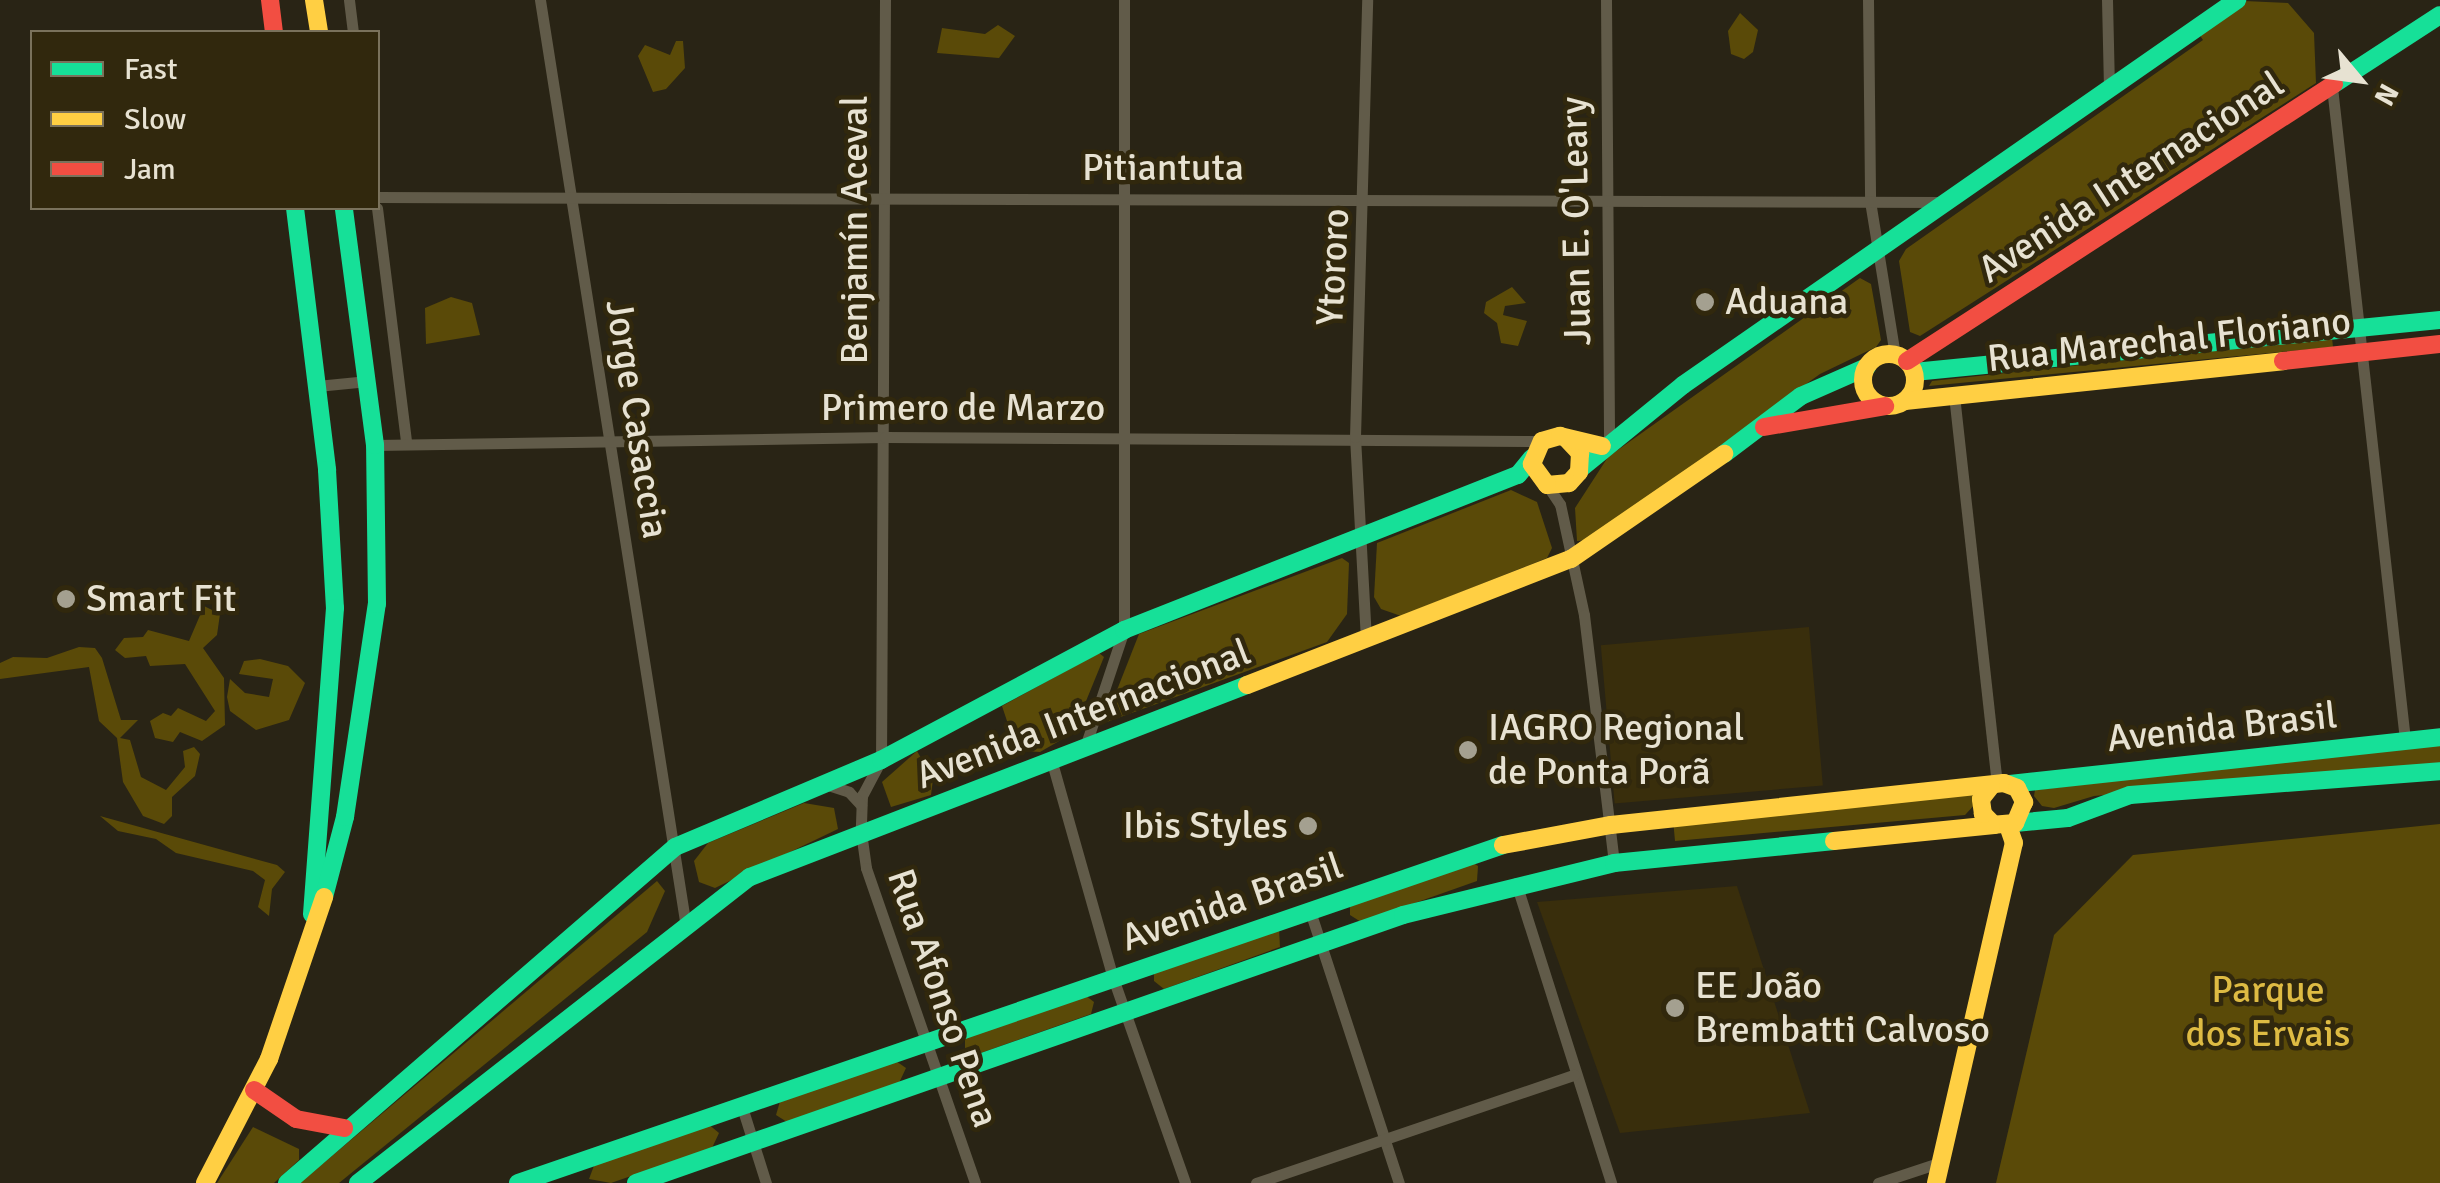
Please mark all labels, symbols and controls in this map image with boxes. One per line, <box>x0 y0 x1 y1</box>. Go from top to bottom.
legend <box>30 30 380 210</box>
north arrow <box>2310 30 2410 130</box>
text: Fast <box>124 51 177 88</box>
street label: Avenida Internacional <box>1970 61 2292 293</box>
text: N <box>2367 78 2406 111</box>
street label: Benjamín Aceval <box>832 95 878 365</box>
street label: Juan E. O'Leary <box>1551 96 1601 346</box>
text: Slow <box>124 101 186 138</box>
street label: Pitiantuta <box>1082 145 1244 191</box>
text: Jam <box>124 151 176 188</box>
street label: Ytororo <box>1307 207 1359 327</box>
place label: Aduana <box>1725 279 1848 325</box>
marker: Aduana <box>1694 291 1716 313</box>
street label: Jorge Casaccia <box>596 296 678 542</box>
street label: Rua Marechal Floriano <box>1985 298 2353 382</box>
street label: Primero de Marzo <box>821 385 1105 431</box>
place label: Smart Fit <box>86 576 236 622</box>
marker: Smart Fit <box>55 588 77 610</box>
street label: Avenida Internacional <box>909 629 1257 799</box>
street label: Avenida Brasil <box>2105 692 2339 762</box>
place label: IAGRO Regional de Ponta Porã <box>1488 705 1744 794</box>
marker: IAGRO Regional de Ponta Porã <box>1457 739 1479 761</box>
place label: Ibis Styles <box>1123 803 1288 849</box>
marker: Ibis Styles <box>1297 815 1319 837</box>
street label: Avenida Brasil <box>1115 843 1349 961</box>
street label: Rua Afonso Pena <box>877 863 1009 1133</box>
place label: EE João Brembatti Calvoso <box>1695 963 1990 1052</box>
park label: Parque dos Ervais <box>2186 967 2350 1056</box>
marker: EE João Brembatti Calvoso <box>1664 997 1686 1019</box>

